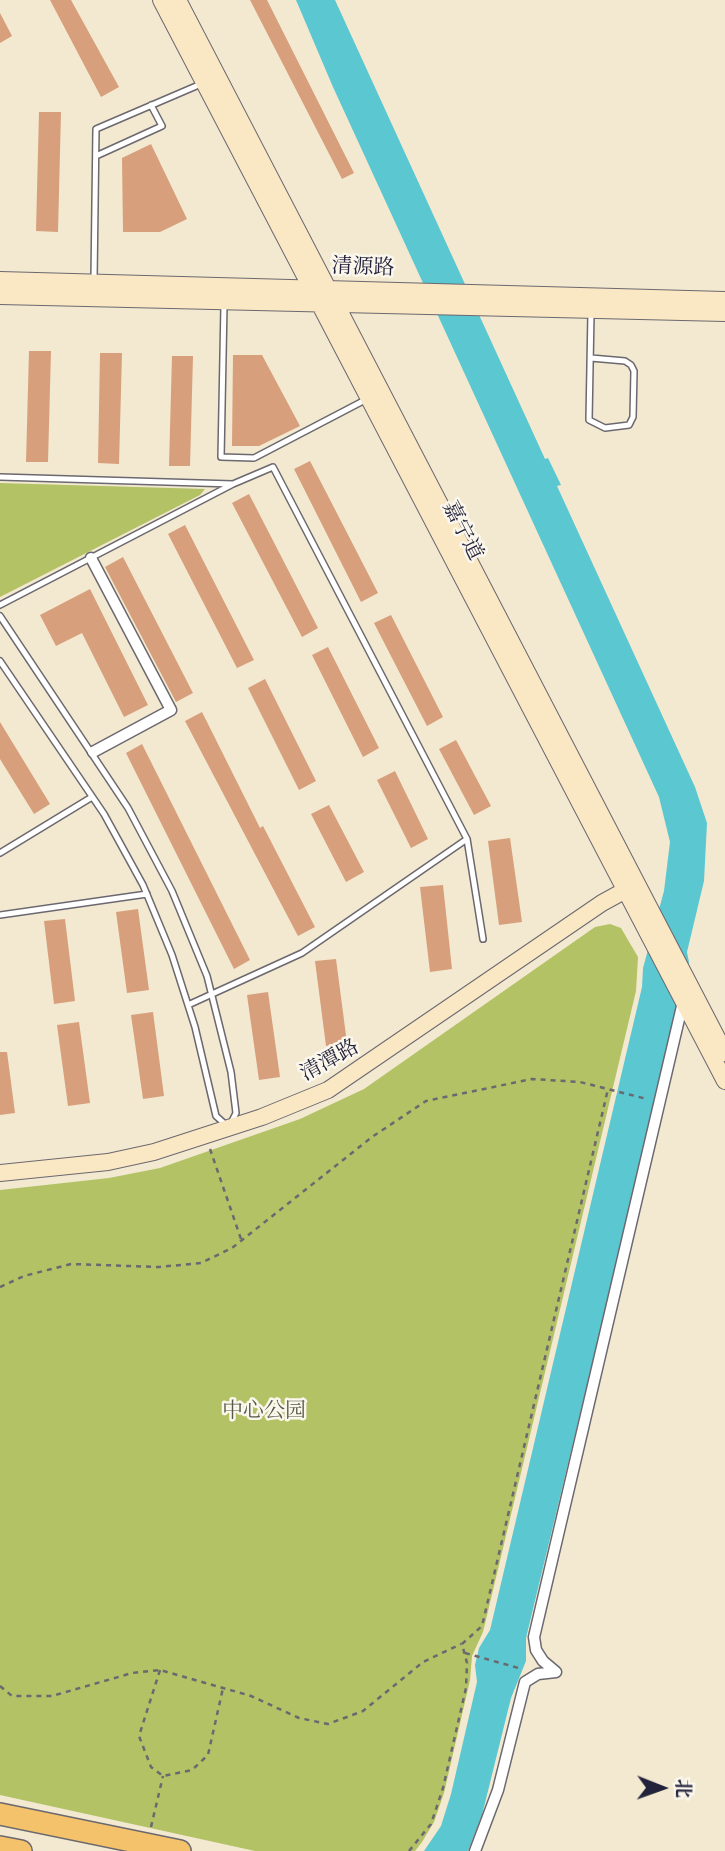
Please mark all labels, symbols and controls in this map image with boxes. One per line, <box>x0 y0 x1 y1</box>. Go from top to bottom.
street label: 清源路 <box>331 254 395 282</box>
street label: 嘉宁道 <box>436 497 488 565</box>
street label: 清潭路 <box>296 1035 364 1087</box>
park label: 中心公园 <box>222 1399 306 1425</box>
north arrow <box>627 1753 697 1823</box>
text: 北 <box>672 1779 694 1798</box>

